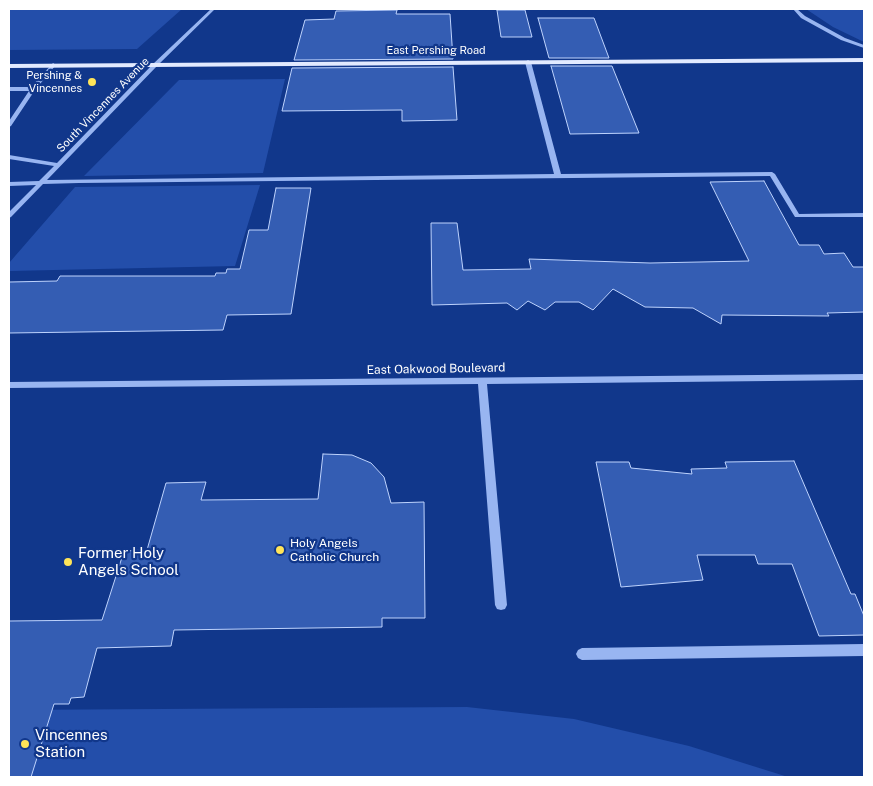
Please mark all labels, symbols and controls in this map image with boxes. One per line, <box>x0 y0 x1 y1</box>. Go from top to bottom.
street label: East Pershing Road <box>386 44 486 58</box>
street label: South Vincennes Avenue <box>54 55 152 155</box>
place label: Pershing & Vincennes <box>26 69 82 95</box>
marker: Pershing & Vincennes <box>86 76 98 88</box>
street label: East Oakwood Boulevard <box>366 361 506 377</box>
place label: Holy Angels Catholic Church <box>290 536 379 564</box>
place label: Former Holy Angels School <box>78 544 179 579</box>
marker: Holy Angels Catholic Church <box>274 544 286 556</box>
marker: Former Holy Angels School <box>62 556 74 568</box>
place label: Vincennes Station <box>35 726 108 761</box>
marker: Vincennes Station <box>19 738 31 750</box>

